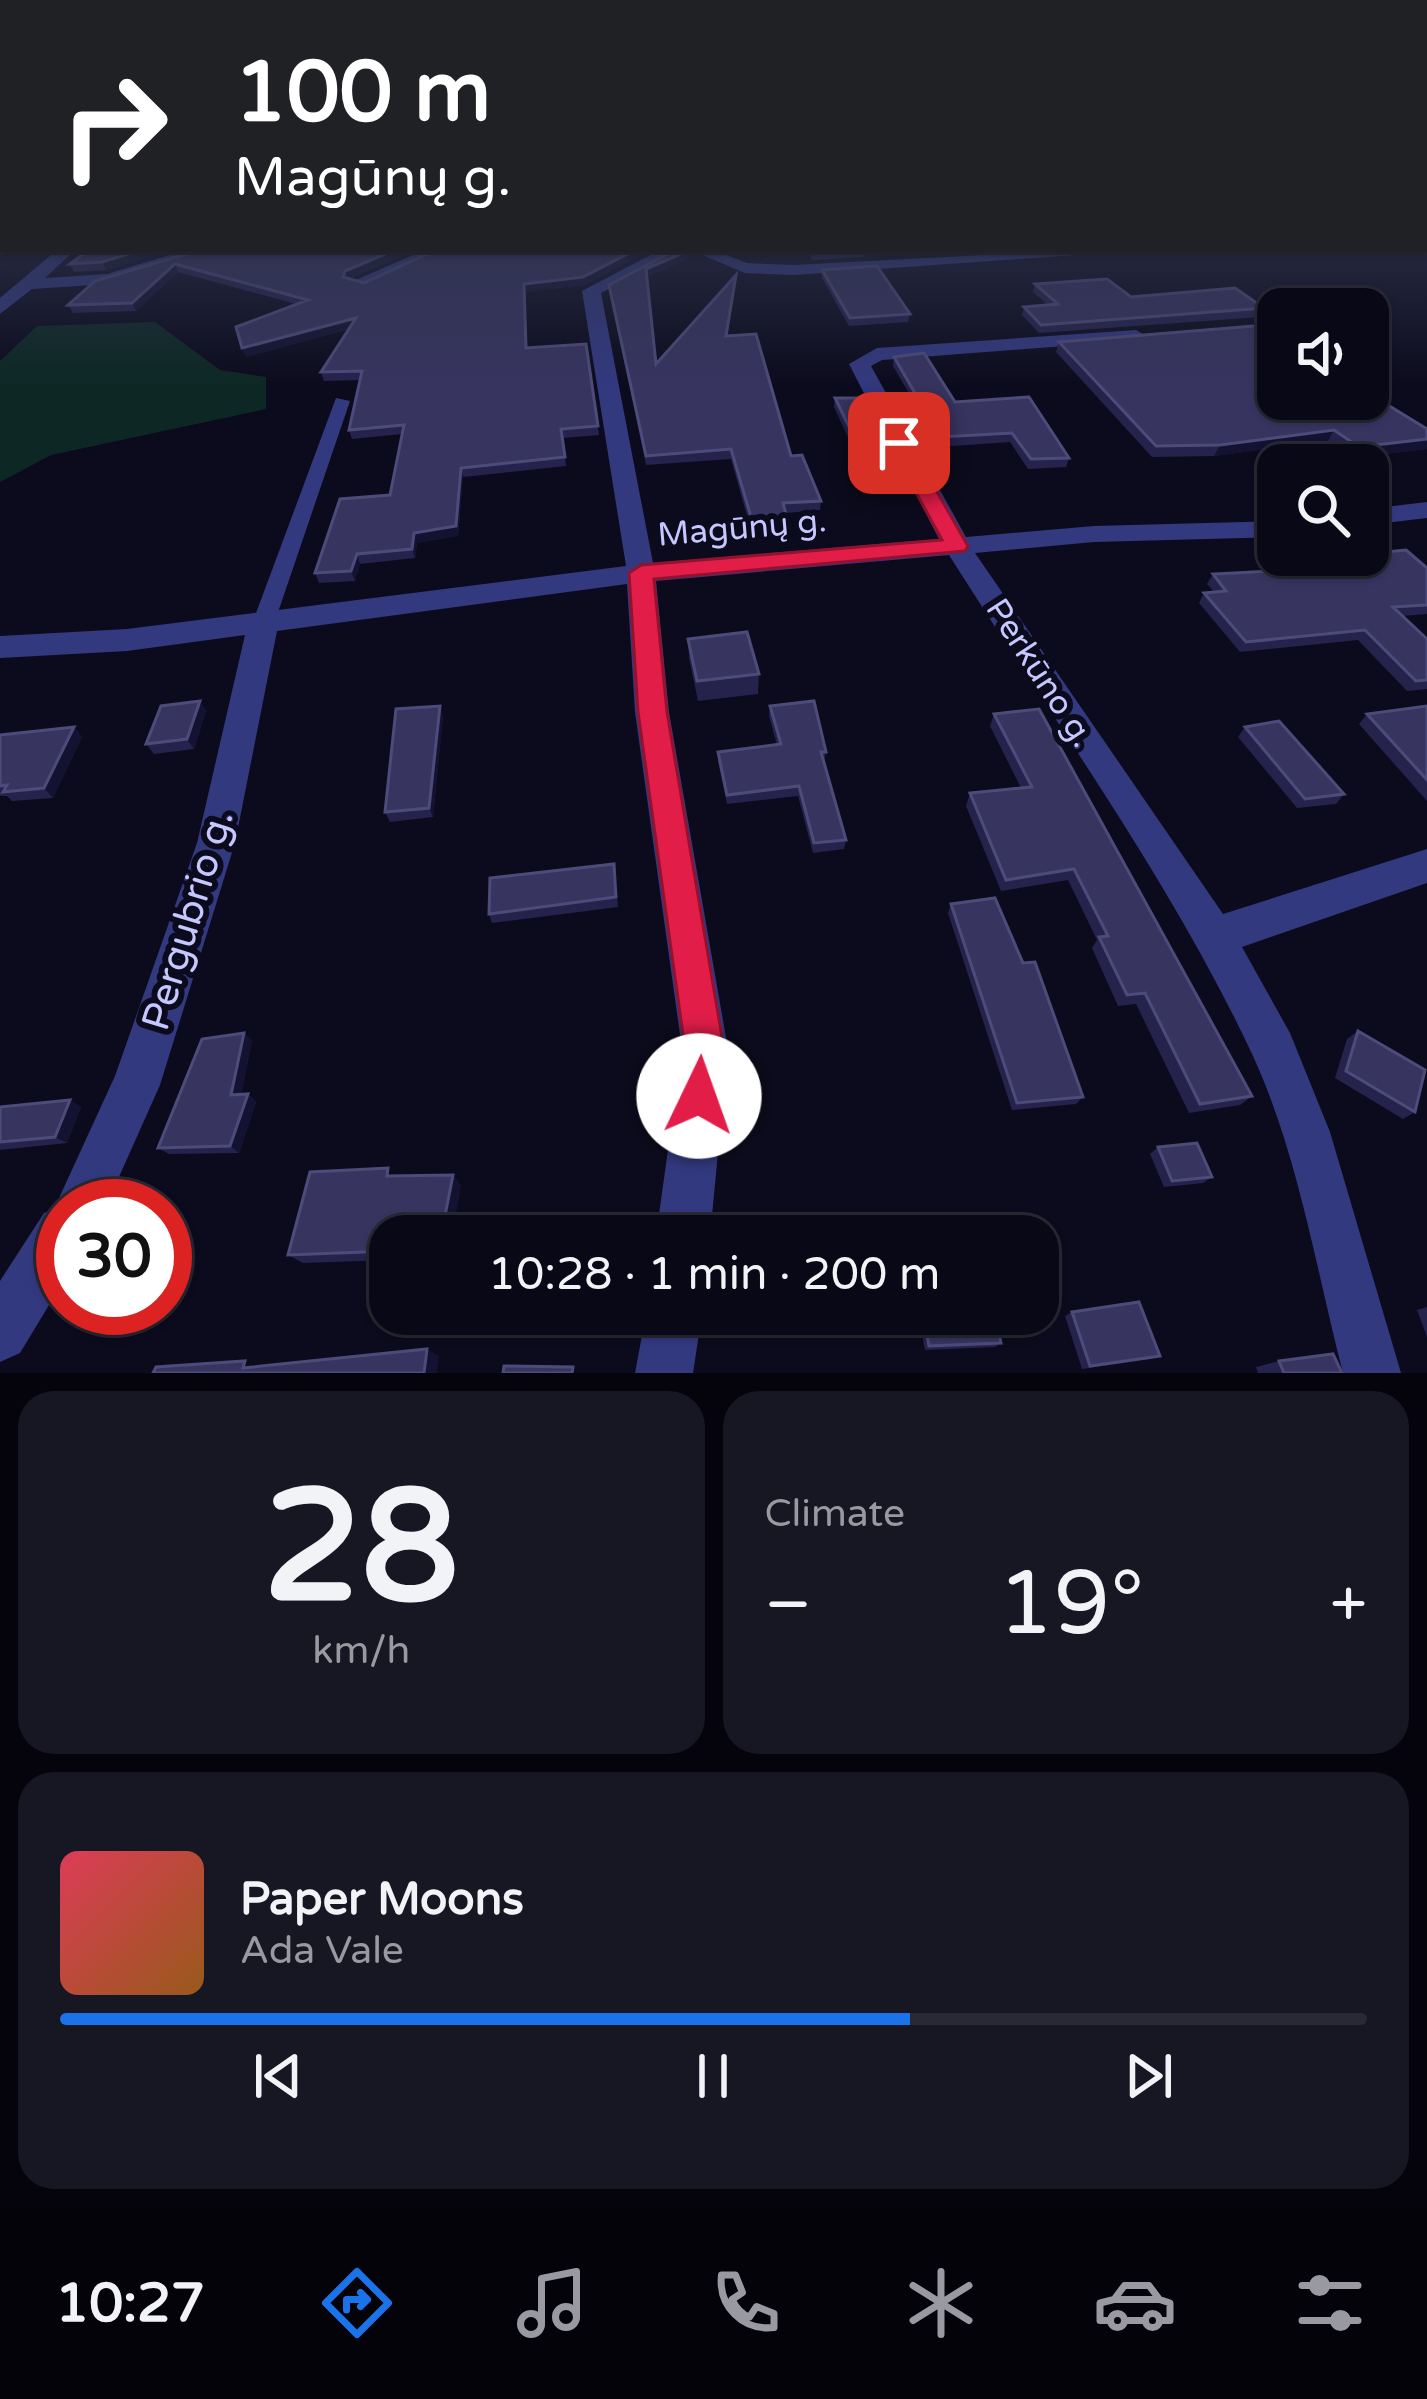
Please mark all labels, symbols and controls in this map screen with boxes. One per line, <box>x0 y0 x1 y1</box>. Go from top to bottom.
text: 100 m <box>234 43 491 144</box>
icon: right <box>36 48 192 204</box>
text: Magūnų g. <box>234 145 511 210</box>
map controls <box>1257 288 1389 576</box>
button: sound <box>1257 288 1389 420</box>
pin <box>848 392 950 494</box>
icon: arrive <box>866 410 932 476</box>
button: search <box>1257 444 1389 576</box>
street label: Magūnų g. <box>656 501 828 555</box>
street label: Perkūno g. <box>978 591 1102 755</box>
street label: Pergubrio g. <box>132 804 244 1036</box>
position arrow <box>636 1033 762 1159</box>
speed limit sign: 30 <box>36 1179 192 1335</box>
text: 10:28 · 1 min · 200 m <box>488 1248 940 1302</box>
text: 28 <box>263 1455 459 1643</box>
text: Climate <box>765 1490 905 1537</box>
text: 19° <box>997 1550 1144 1659</box>
text: − <box>765 1565 812 1645</box>
text: + <box>1330 1565 1367 1645</box>
text: km/h <box>312 1627 410 1674</box>
text: Paper Moons <box>240 1873 524 1927</box>
text: Ada Vale <box>240 1927 404 1974</box>
icon: previous <box>245 2043 311 2109</box>
icon: pause <box>680 2043 746 2109</box>
icon: next <box>1116 2043 1182 2109</box>
icon: directions <box>315 2261 399 2345</box>
icon: music <box>510 2261 594 2345</box>
icon: phone <box>704 2261 788 2345</box>
icon: climate <box>899 2261 983 2345</box>
icon: car <box>1093 2261 1177 2345</box>
icon: filters <box>1288 2261 1372 2345</box>
text: 10:27 <box>55 2271 205 2336</box>

